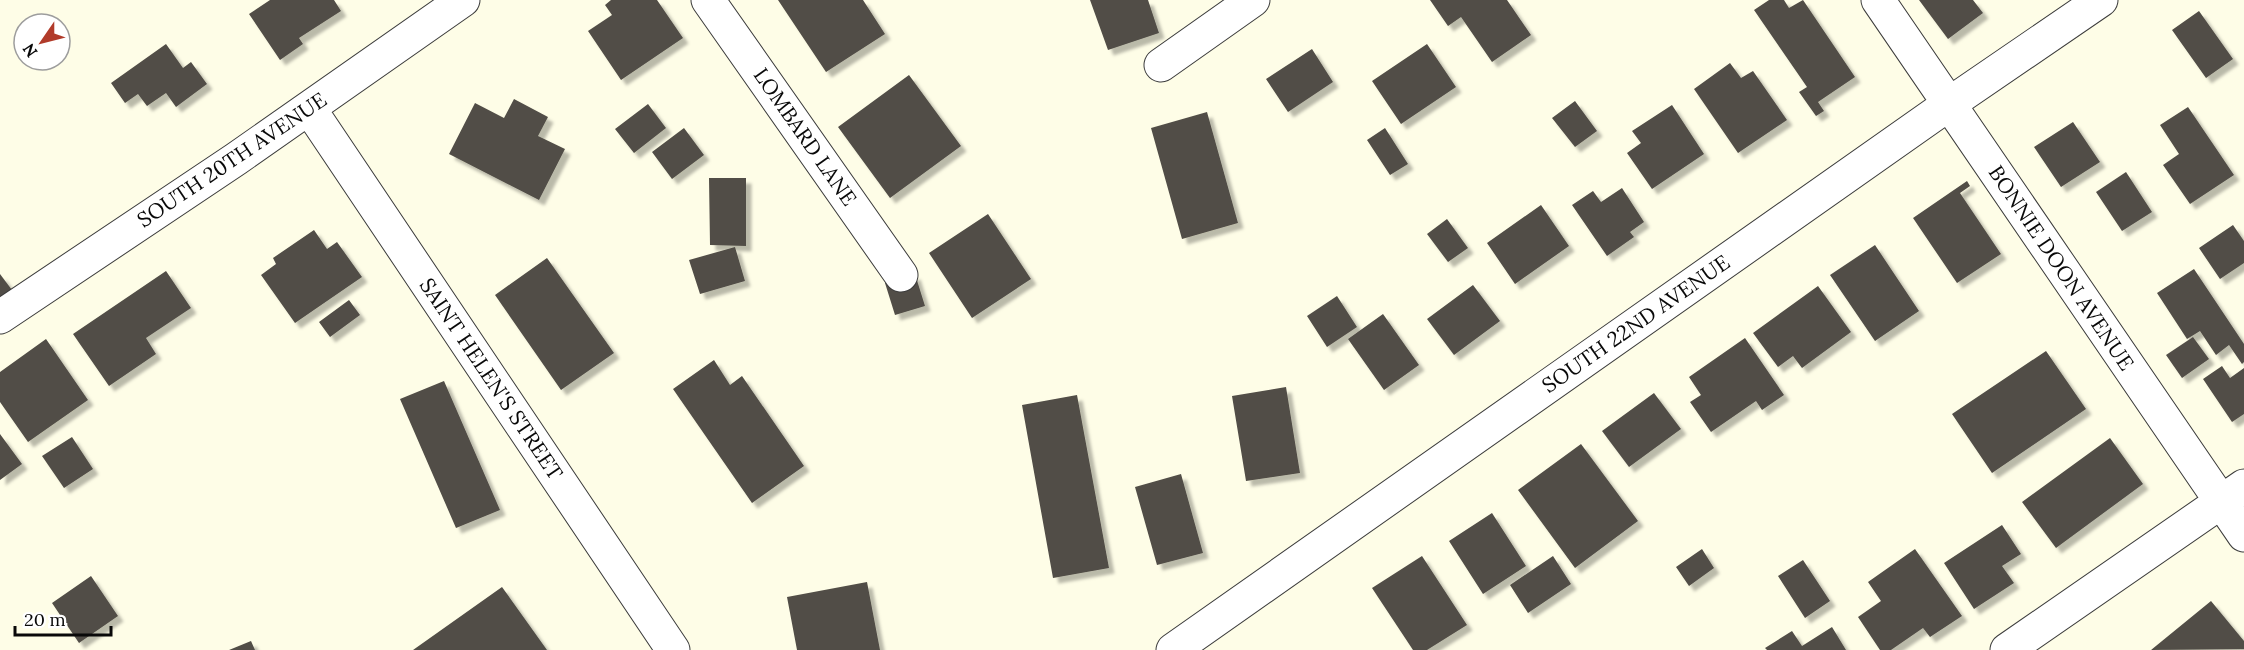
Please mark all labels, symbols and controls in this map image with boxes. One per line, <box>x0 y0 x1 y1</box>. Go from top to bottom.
north arrow <box>12 12 72 72</box>
text: N <box>18 40 41 61</box>
street label: LOMBARD LANE <box>748 63 863 211</box>
street label: SOUTH 20TH AVENUE <box>132 86 332 233</box>
street label: BONNIE DOON AVENUE <box>1983 160 2140 375</box>
street label: SOUTH 22ND AVENUE <box>1537 248 1735 399</box>
street label: SAINT HELEN'S STREET <box>414 273 569 485</box>
scale bar <box>15 599 111 637</box>
text: 20 m <box>24 608 66 631</box>

